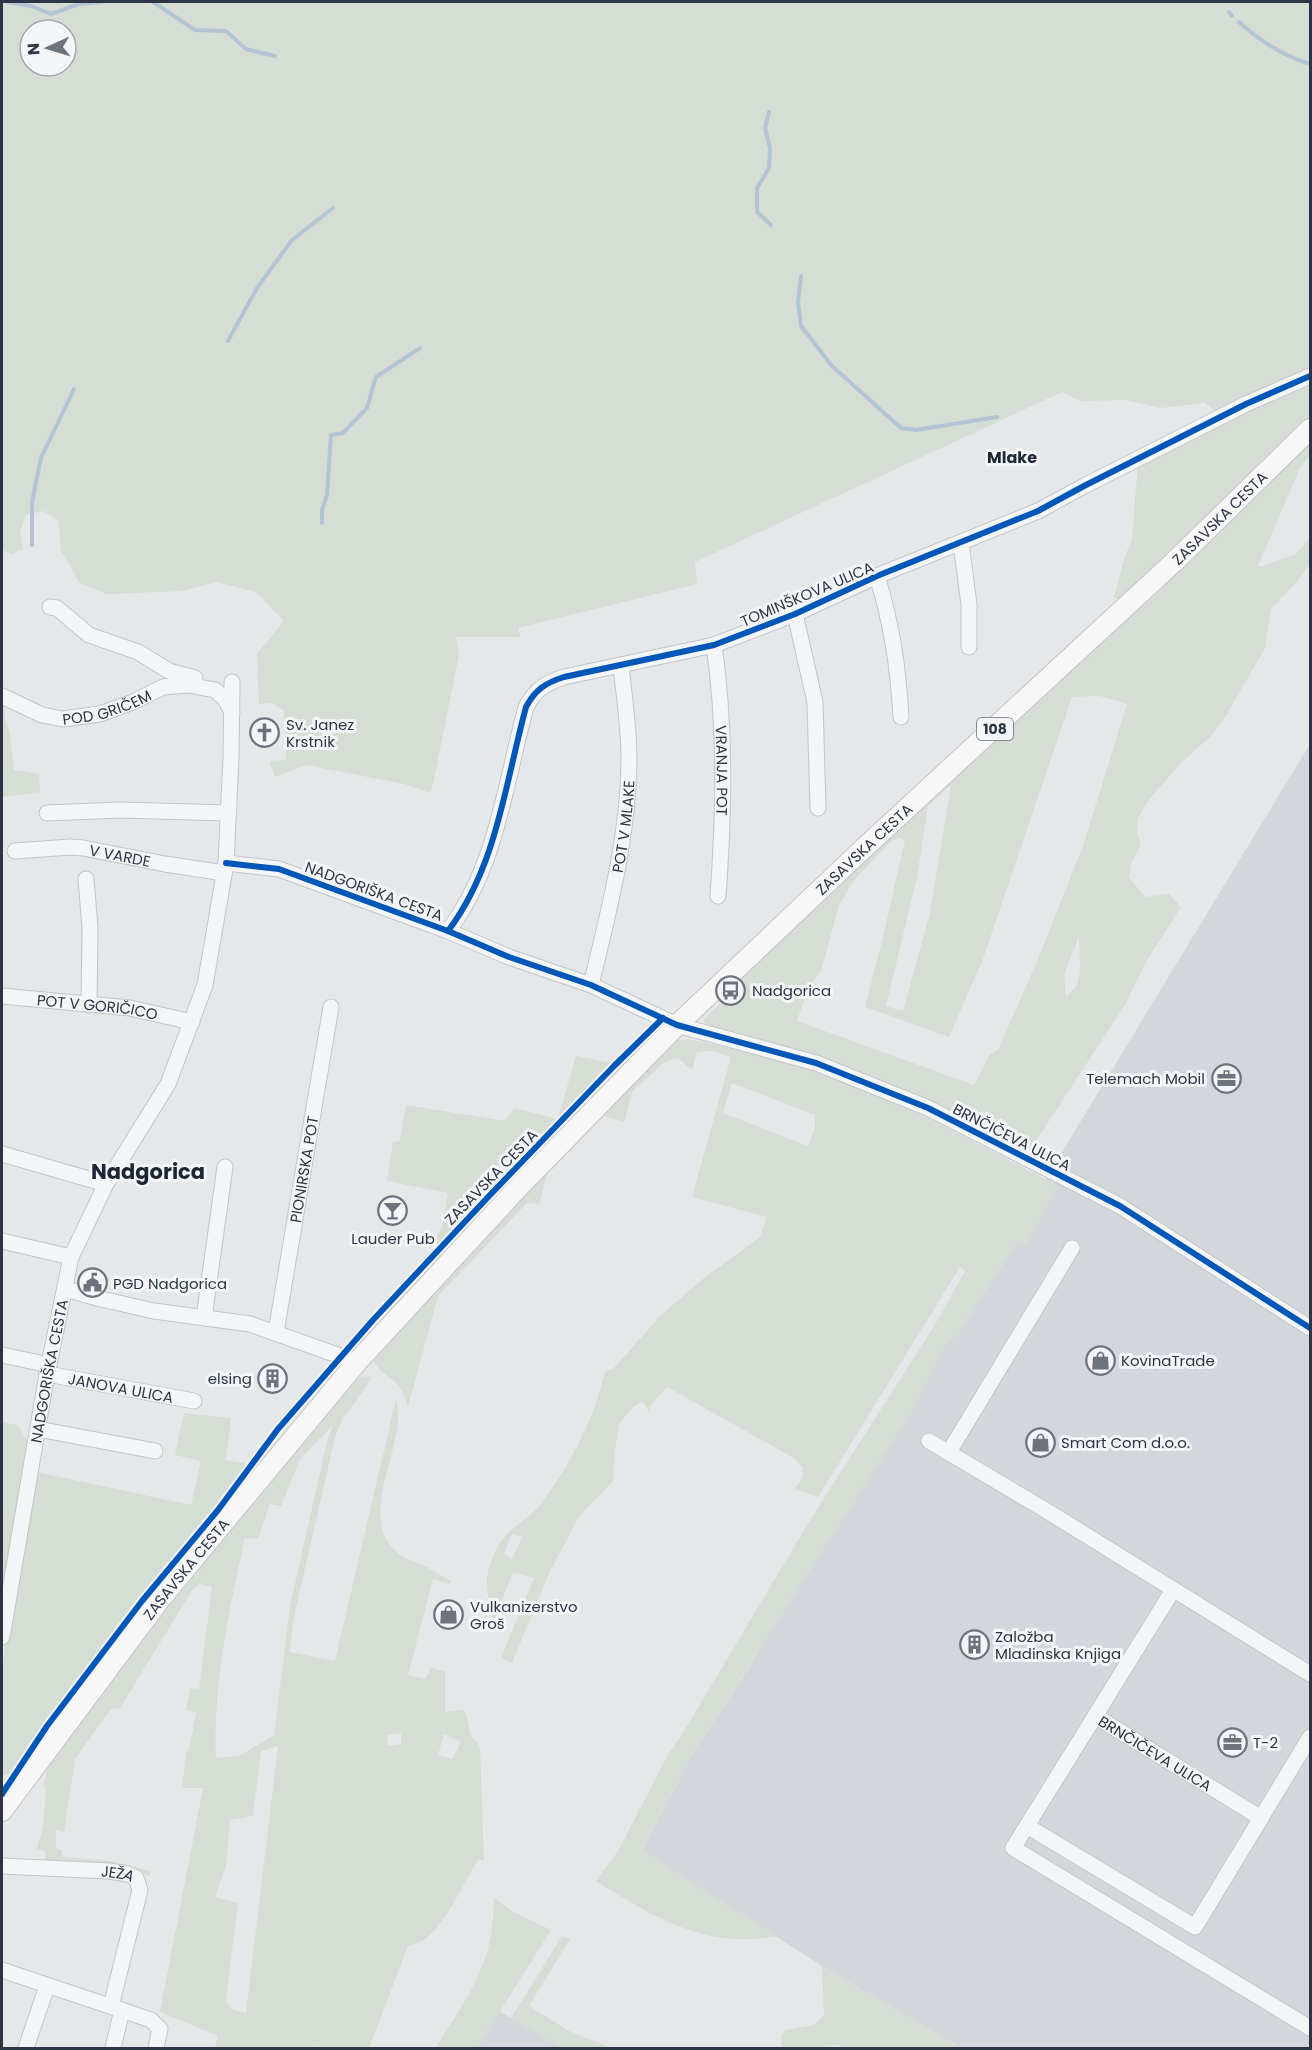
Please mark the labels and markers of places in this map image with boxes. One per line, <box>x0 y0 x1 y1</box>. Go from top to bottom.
place label: Sv. Janez Krstnik <box>286 714 354 752</box>
church icon: Sv. Janez Krstnik <box>249 717 281 749</box>
bus stop icon: Nadgorica <box>715 974 747 1006</box>
place label: Nadgorica <box>752 980 831 1001</box>
office icon: Telemach Mobil <box>1210 1062 1242 1094</box>
place label: Telemach Mobil <box>1086 1068 1205 1089</box>
bar icon: Lauder Pub <box>377 1195 409 1227</box>
place label: Lauder Pub <box>351 1228 435 1249</box>
public building icon: PGD Nadgorica <box>76 1267 108 1299</box>
place label: PGD Nadgorica <box>113 1273 227 1294</box>
shop icon: KovinaTrade <box>1084 1344 1116 1376</box>
place label: KovinaTrade <box>1121 1350 1215 1371</box>
building icon: elsing <box>257 1362 289 1394</box>
place label: elsing <box>208 1368 252 1389</box>
shop icon: Smart Com d.o.o. <box>1024 1426 1056 1458</box>
place label: Smart Com d.o.o. <box>1061 1432 1190 1453</box>
place label: Vulkanizerstvo Groš <box>470 1596 578 1634</box>
shop icon: Vulkanizerstvo Groš <box>433 1599 465 1631</box>
place label: Založba Mladinska Knjiga <box>995 1626 1121 1664</box>
building icon: Založba Mladinska Knjiga <box>958 1629 990 1661</box>
office icon: T-2 <box>1216 1726 1248 1758</box>
place label: T-2 <box>1253 1732 1278 1753</box>

